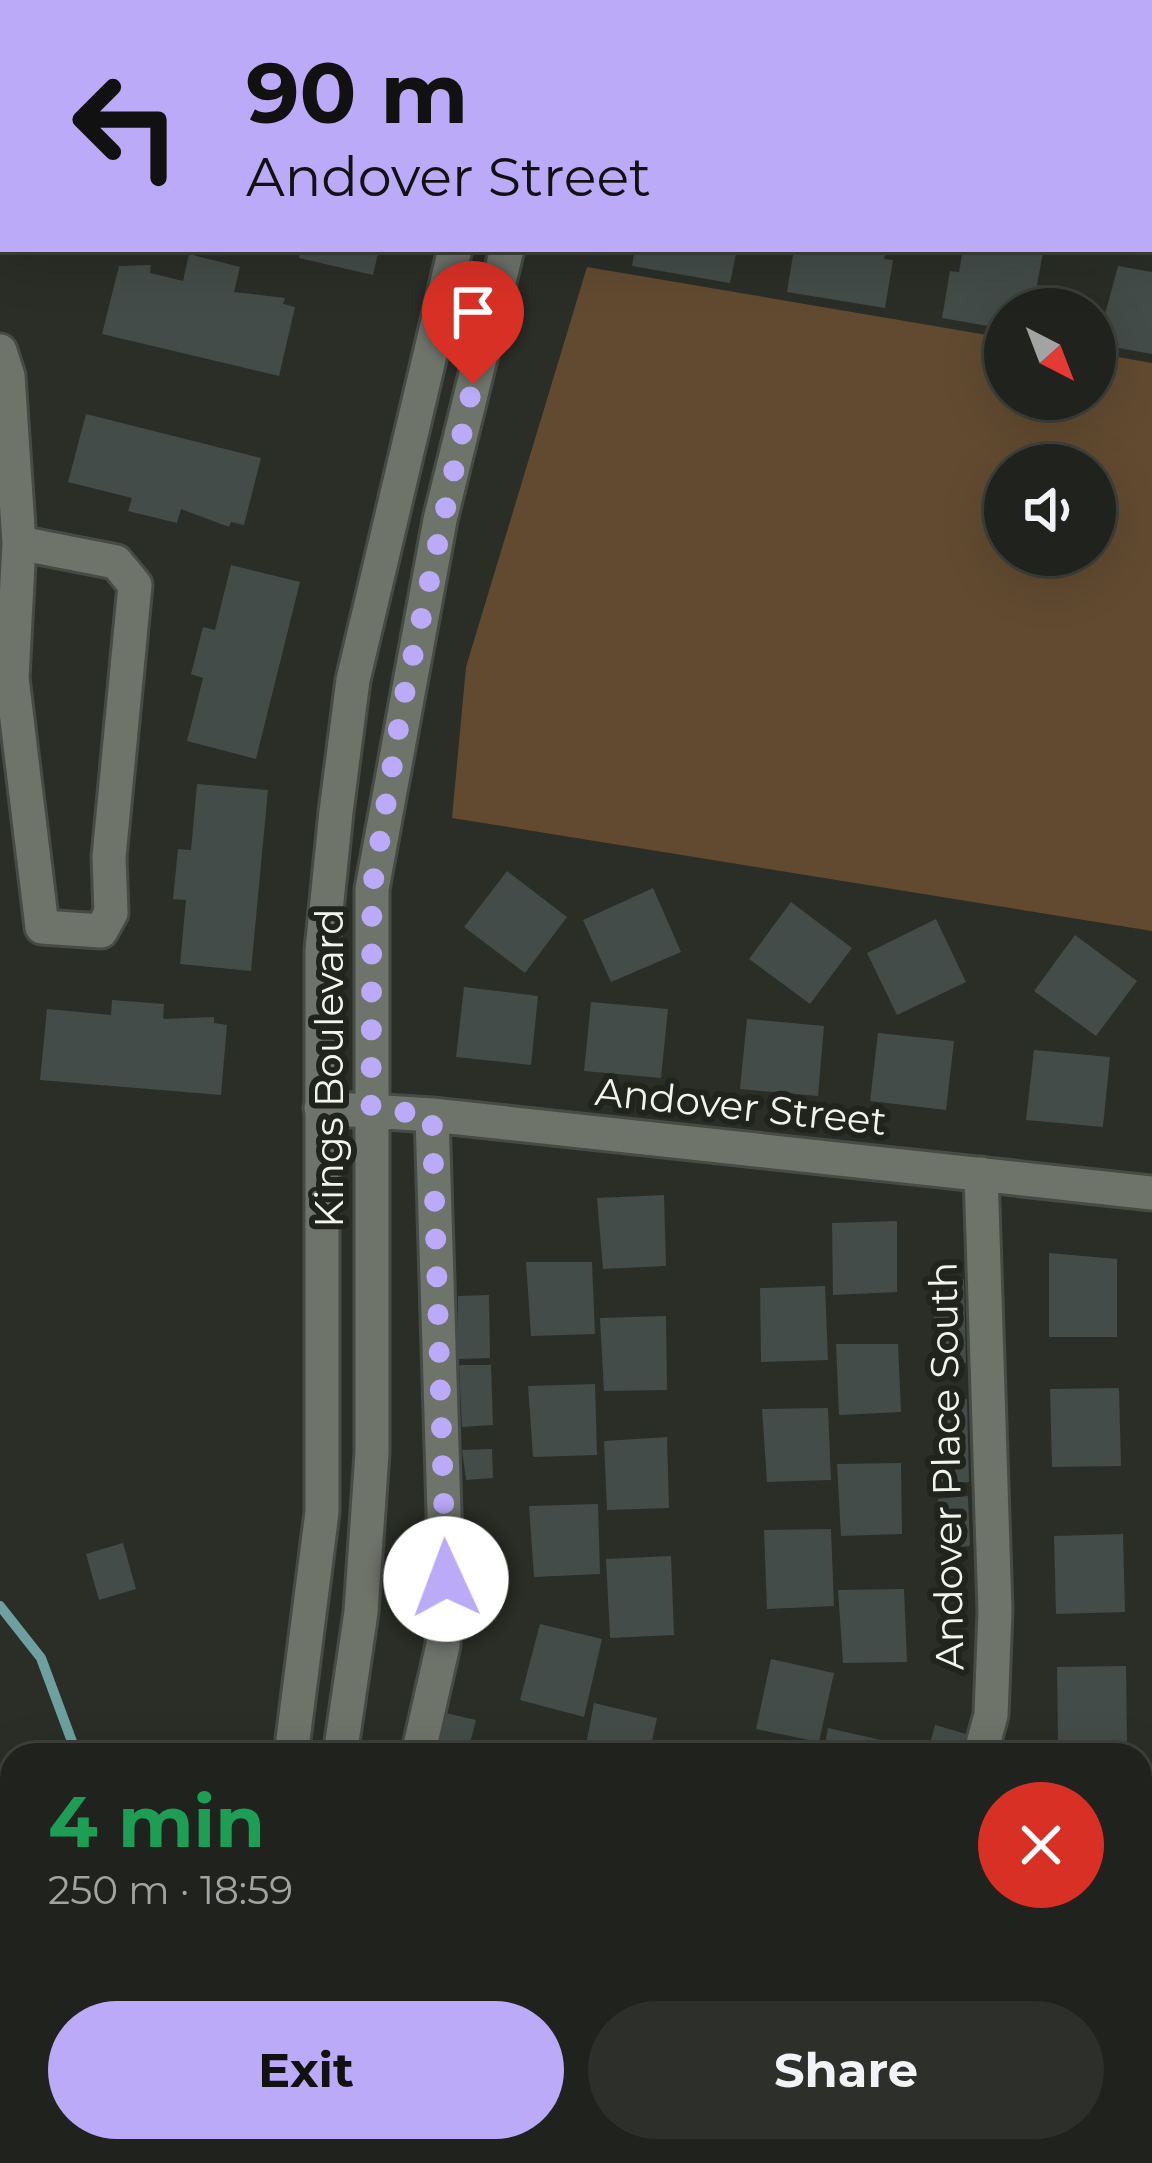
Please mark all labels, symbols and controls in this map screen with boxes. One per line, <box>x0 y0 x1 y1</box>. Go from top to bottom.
text: 90 m <box>246 42 468 144</box>
icon: left <box>48 48 204 204</box>
text: Andover Street <box>246 144 651 210</box>
pin <box>422 261 524 384</box>
icon: arrive <box>440 279 506 345</box>
north arrow <box>984 288 1116 420</box>
map controls <box>984 288 1116 576</box>
button: sound <box>984 444 1116 576</box>
street label: Kings Boulevard <box>305 908 353 1228</box>
street label: Andover Street <box>593 1067 889 1145</box>
street label: Andover Place South <box>918 1261 974 1671</box>
position arrow <box>383 1516 509 1642</box>
text: 4 min <box>48 1777 265 1865</box>
button: close <box>978 1782 1104 1908</box>
text: 250 m · 18:59 <box>48 1866 293 1914</box>
button: Exit <box>48 2001 564 2139</box>
button: Share <box>588 2001 1104 2139</box>

